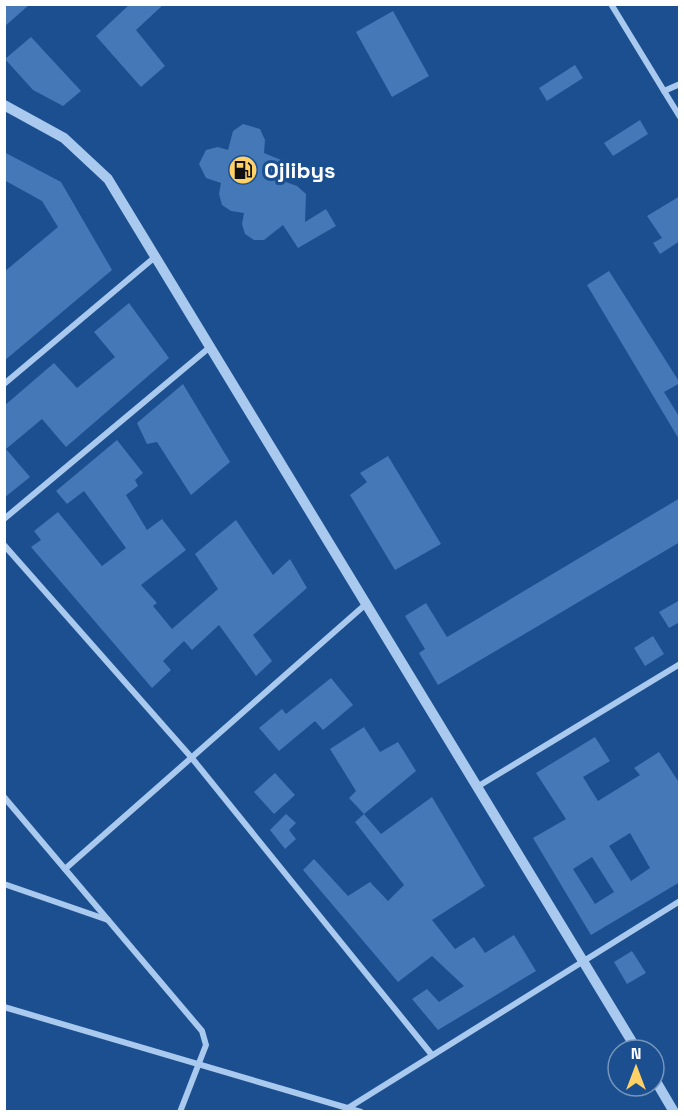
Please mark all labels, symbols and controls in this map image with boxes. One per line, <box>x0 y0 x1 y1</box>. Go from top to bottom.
fuel station icon: Ojlibys <box>227 154 259 186</box>
place label: Ojlibys <box>264 156 336 184</box>
north arrow <box>606 1038 666 1098</box>
text: N <box>631 1043 641 1064</box>

